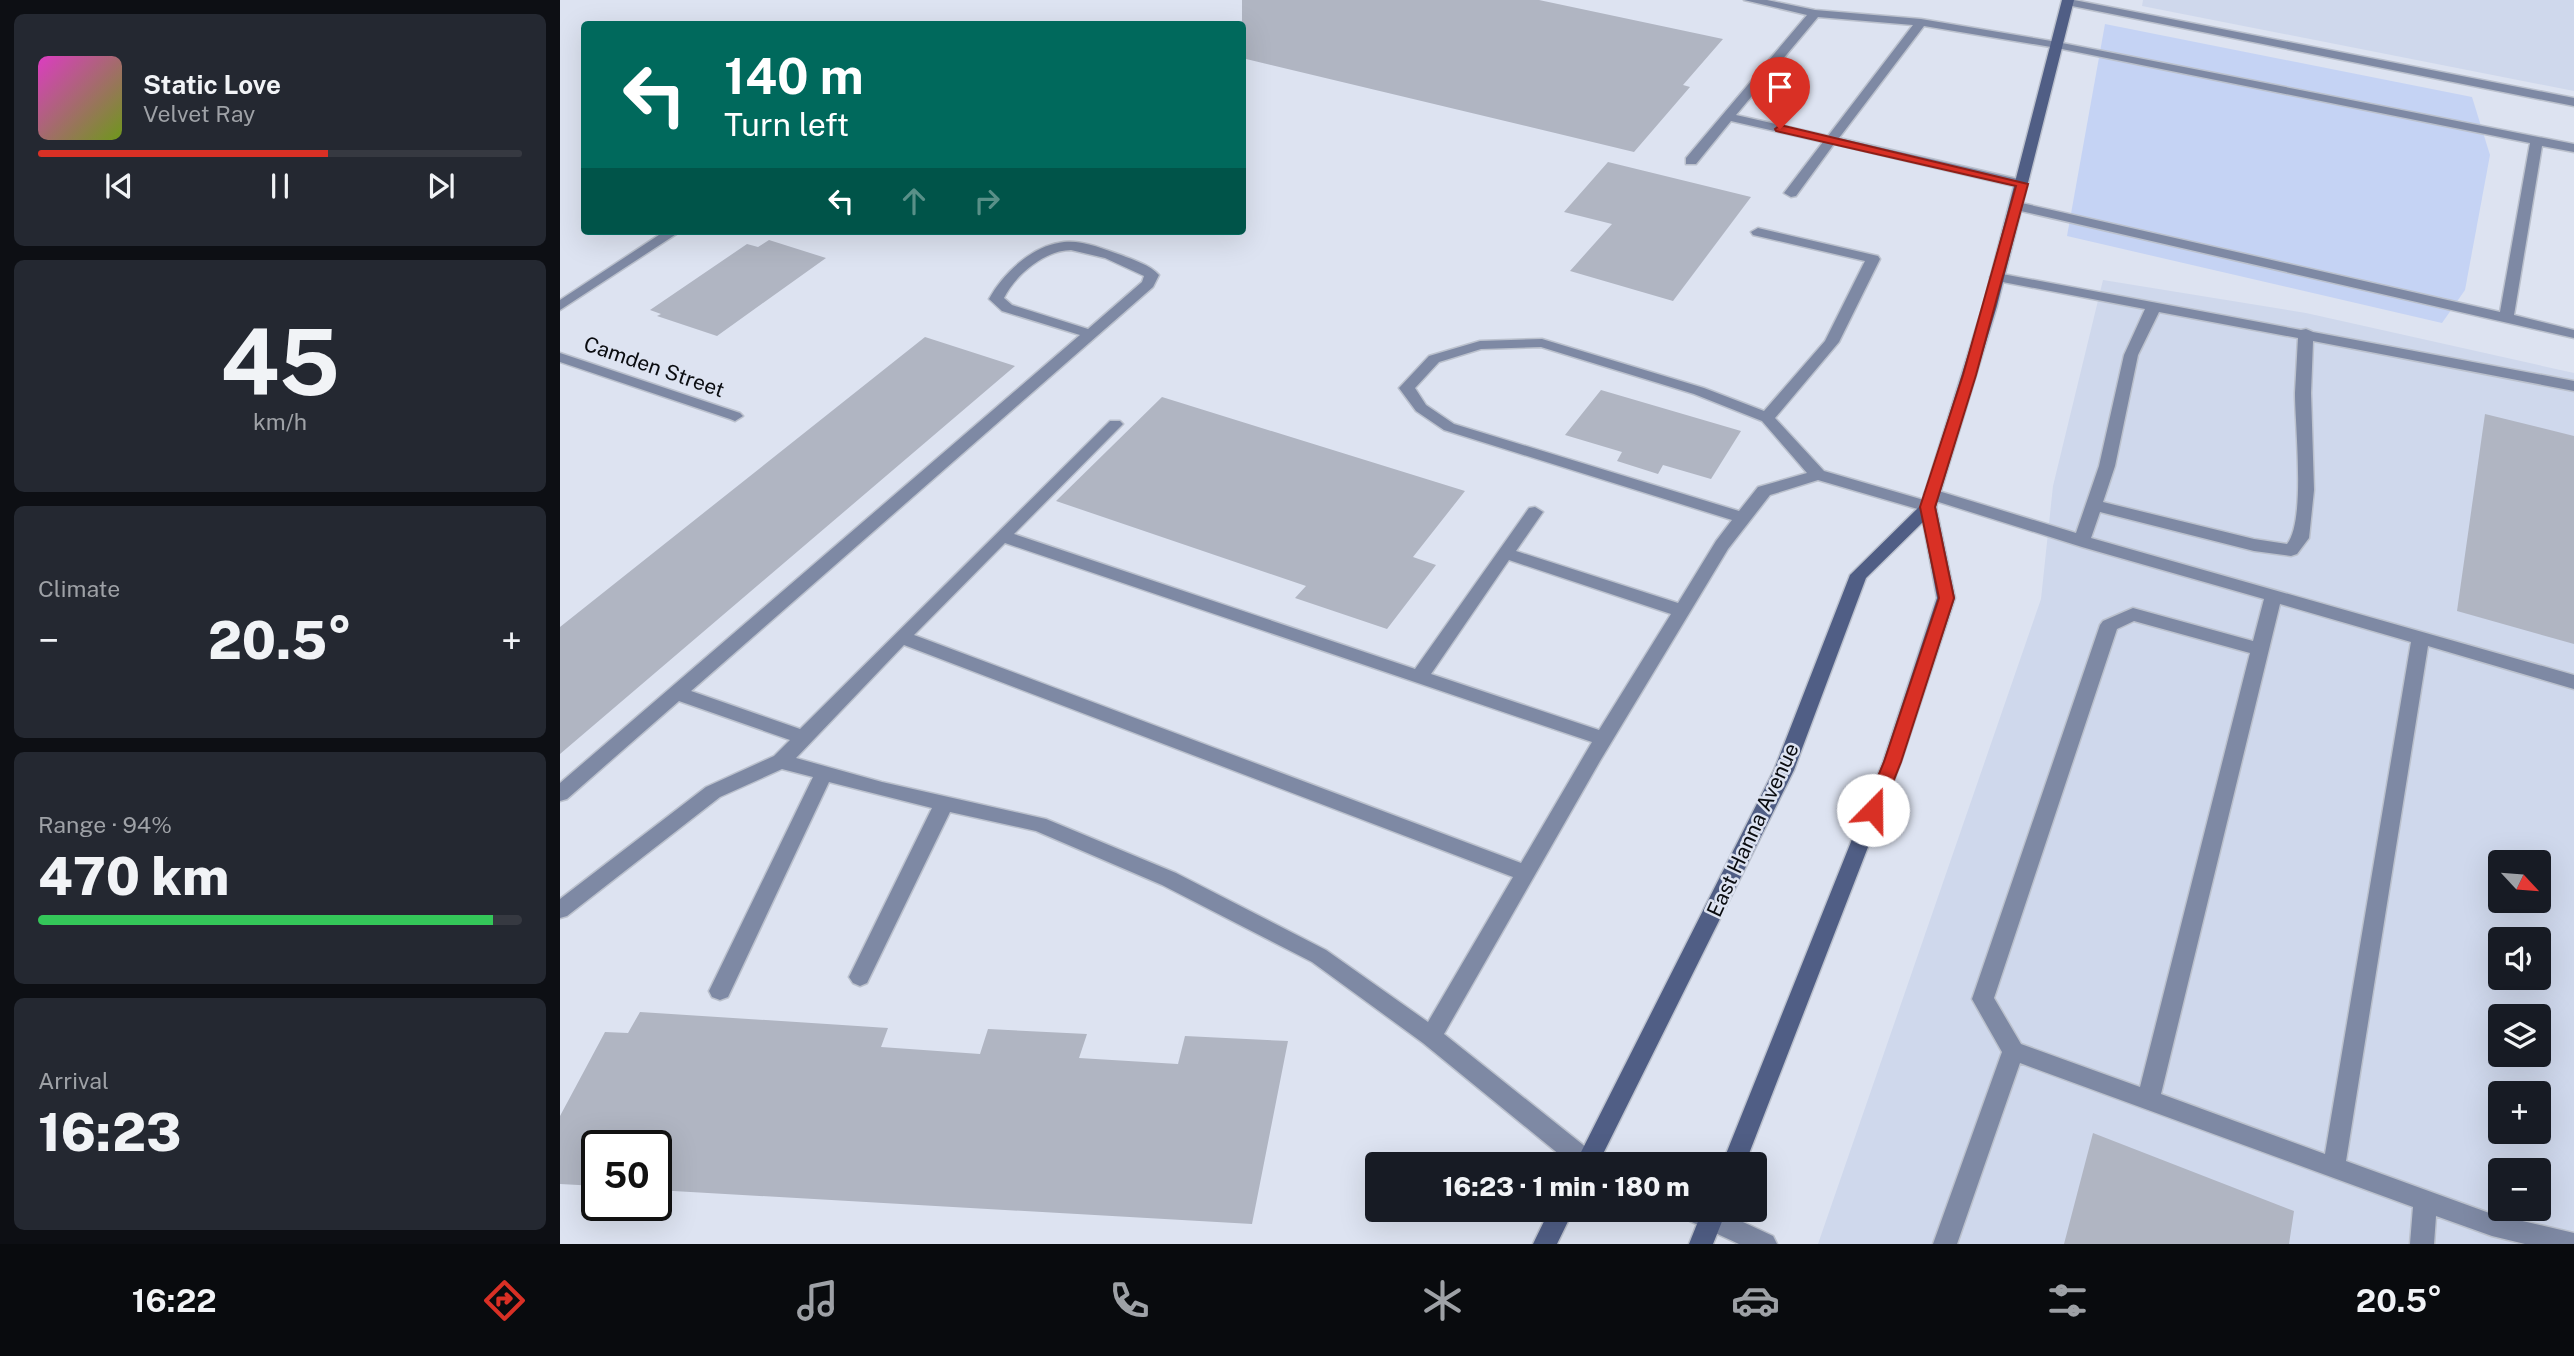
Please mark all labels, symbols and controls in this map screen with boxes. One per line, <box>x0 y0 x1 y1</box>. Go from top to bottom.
text: 140 m <box>724 47 864 105</box>
icon: left <box>609 49 700 140</box>
pin <box>1750 57 1810 129</box>
icon: arrive <box>1761 68 1799 106</box>
text: Static Love <box>143 69 281 100</box>
text: Velvet Ray <box>143 100 255 127</box>
text: Turn left <box>724 106 849 143</box>
icon: previous <box>100 167 138 205</box>
icon: pause <box>261 167 299 205</box>
icon: next <box>422 167 460 205</box>
icon: left <box>822 182 860 220</box>
icon: ahead <box>895 182 933 220</box>
icon: right <box>968 182 1006 220</box>
text: 45 <box>220 309 340 415</box>
street label: Camden Street <box>581 331 728 402</box>
text: km/h <box>253 408 307 435</box>
text: Climate <box>38 575 120 602</box>
text: 20.5° <box>208 610 352 671</box>
text: − <box>38 618 59 663</box>
text: + <box>501 618 522 663</box>
street label: East Hanna Avenue <box>1701 739 1804 921</box>
position arrow <box>1836 773 1910 847</box>
text: Range · 94% <box>38 811 172 838</box>
text: 470 km <box>38 846 229 907</box>
north arrow <box>2488 850 2552 914</box>
map controls <box>2488 850 2551 1221</box>
button: sound <box>2488 927 2551 990</box>
button: layers <box>2488 1004 2551 1067</box>
text: Arrival <box>38 1067 109 1094</box>
button: + <box>2488 1081 2551 1144</box>
text: 16:23 <box>38 1102 181 1163</box>
speed limit sign: 50 <box>581 1130 672 1221</box>
button: − <box>2488 1158 2551 1221</box>
text: 16:23 · 1 min · 180 m <box>1442 1171 1690 1202</box>
icon: directions <box>480 1276 529 1325</box>
icon: music <box>793 1276 842 1325</box>
icon: phone <box>1105 1276 1154 1325</box>
icon: climate <box>1418 1276 1467 1325</box>
icon: car <box>1731 1276 1780 1325</box>
icon: filters <box>2043 1276 2092 1325</box>
text: 16:22 <box>132 1282 217 1319</box>
text: 20.5° <box>2356 1282 2442 1319</box>

